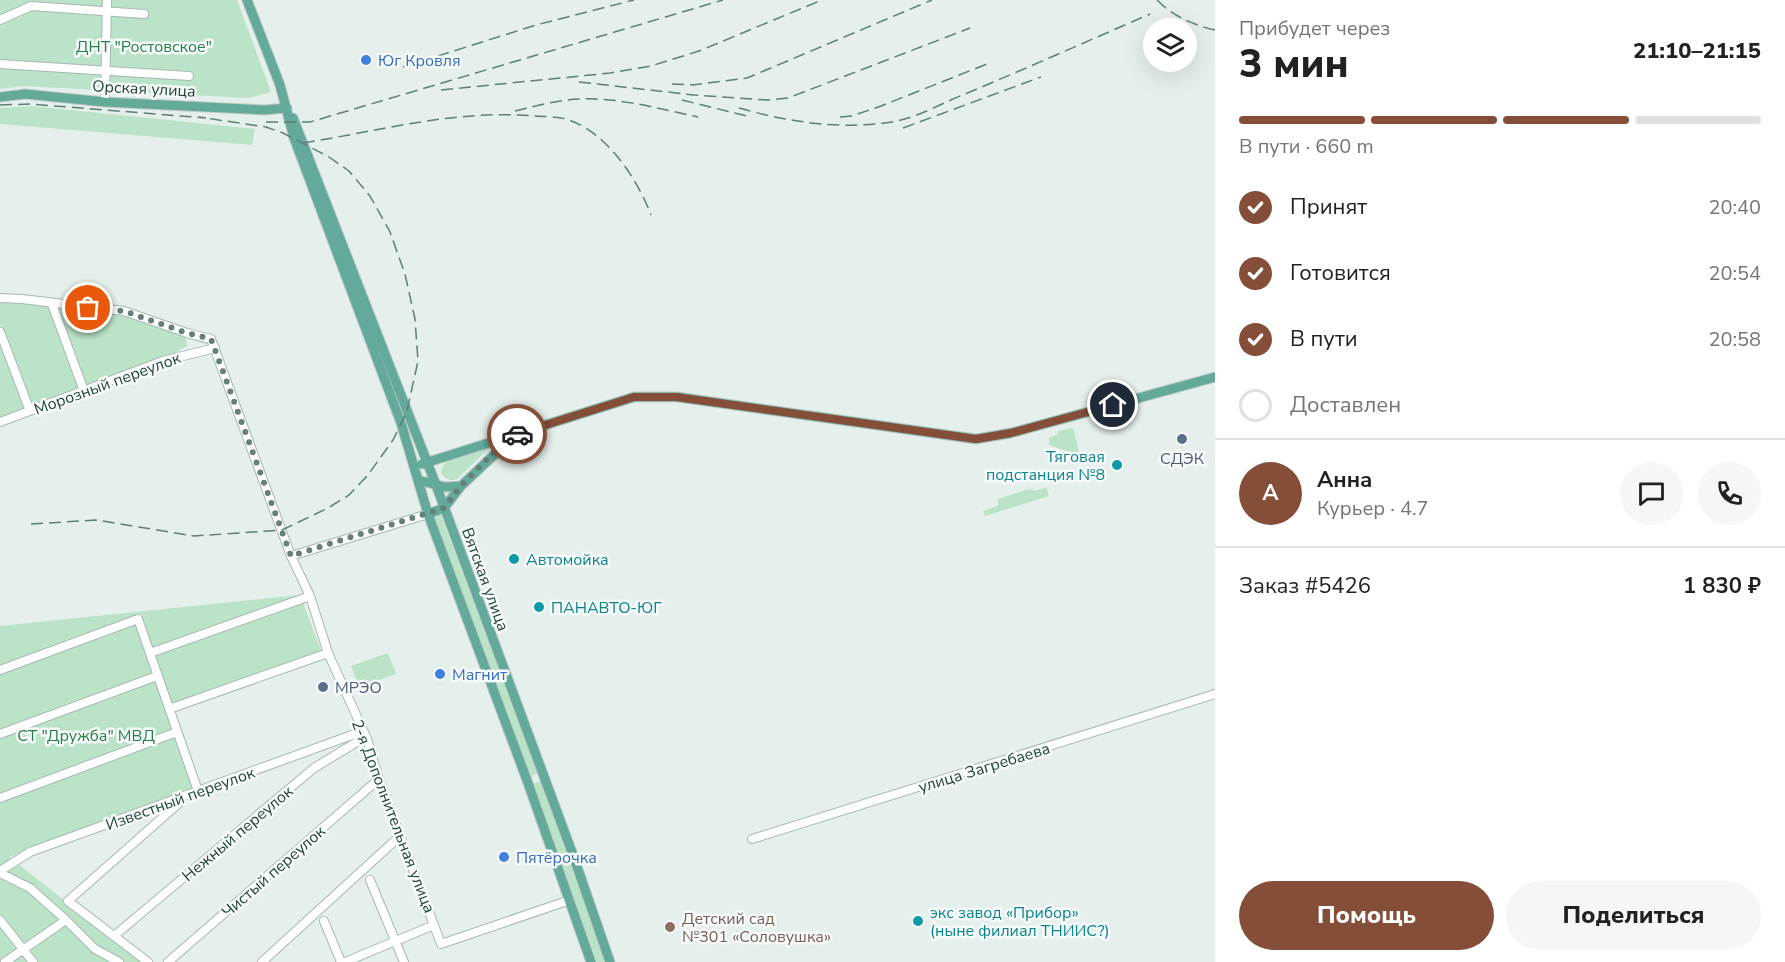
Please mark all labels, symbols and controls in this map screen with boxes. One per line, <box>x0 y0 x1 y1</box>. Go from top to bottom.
text: Прибудет через <box>1239 15 1390 42</box>
map controls <box>1143 18 1197 72</box>
button: layers <box>1143 18 1197 72</box>
park label: ДНТ "Ростовское" <box>76 36 212 58</box>
text: 21:10–21:15 <box>1633 36 1761 66</box>
text: 3 мин <box>1239 38 1349 91</box>
place label: Юг Кровля <box>378 50 461 72</box>
marker: Юг Кровля <box>359 53 373 67</box>
street label: Орская улица <box>92 75 196 103</box>
text: В пути · 660 m <box>1239 133 1374 160</box>
icon: check <box>1239 191 1272 224</box>
text: Принят <box>1290 192 1367 222</box>
text: 20:40 <box>1708 194 1761 221</box>
icon: check <box>1239 257 1272 290</box>
text: Готовится <box>1290 258 1391 288</box>
text: 20:54 <box>1708 260 1761 287</box>
pin <box>62 282 113 333</box>
icon: bag <box>71 291 104 324</box>
icon: check <box>1239 323 1272 356</box>
text: В пути <box>1290 324 1358 354</box>
text: 20:58 <box>1708 326 1761 353</box>
street label: Морозный переулок <box>31 347 184 421</box>
pin <box>1087 379 1138 430</box>
icon: home <box>1096 388 1129 421</box>
text: Доставлен <box>1290 390 1401 420</box>
courier <box>487 404 547 464</box>
icon: car <box>501 418 534 451</box>
marker: СДЭК <box>1175 432 1189 446</box>
place label: Тяговая подстанция №8 <box>986 446 1105 486</box>
place label: СДЭК <box>1160 448 1205 470</box>
marker: Тяговая подстанция №8 <box>1110 458 1124 472</box>
button: chat <box>1620 462 1683 525</box>
button: phone <box>1698 462 1761 525</box>
text: Анна <box>1317 465 1372 495</box>
text: А <box>1262 478 1279 508</box>
text: Курьер · 4.7 <box>1317 495 1429 522</box>
street label: Вятская улица <box>456 525 514 634</box>
place label: Автомойка <box>526 549 609 571</box>
marker: Автомойка <box>507 552 521 566</box>
text: Заказ #5426 <box>1239 571 1371 601</box>
text: 1 830 ₽ <box>1683 571 1761 601</box>
place label: ПАНАВТО-ЮГ <box>551 597 662 619</box>
marker: ПАНАВТО-ЮГ <box>532 600 546 614</box>
place label: Магнит <box>452 664 508 686</box>
marker: Магнит <box>433 667 447 681</box>
place label: МРЭО <box>335 677 382 699</box>
marker: МРЭО <box>316 680 330 694</box>
street label: 2-я Дополнительная улица <box>346 716 440 916</box>
park label: СТ "Дружба" МВД <box>17 725 155 747</box>
street label: улица Загребаева <box>916 737 1053 798</box>
street label: Известный переулок <box>103 762 258 836</box>
street label: Нежный переулок <box>177 780 298 887</box>
street label: Чистый переулок <box>217 820 331 923</box>
place label: Пятёрочка <box>516 847 597 869</box>
marker: Пятёрочка <box>497 850 511 864</box>
button: Помощь <box>1239 881 1494 950</box>
button: Поделиться <box>1506 881 1761 950</box>
place label: экс завод «Прибор» (ныне филиал ТНИИС?) <box>930 902 1110 942</box>
place label: Детский сад №301 «Соловушка» <box>682 908 831 948</box>
marker: экс завод «Прибор» (ныне филиал ТНИИС?) <box>911 914 925 928</box>
marker: Детский сад №301 «Соловушка» <box>663 920 677 934</box>

